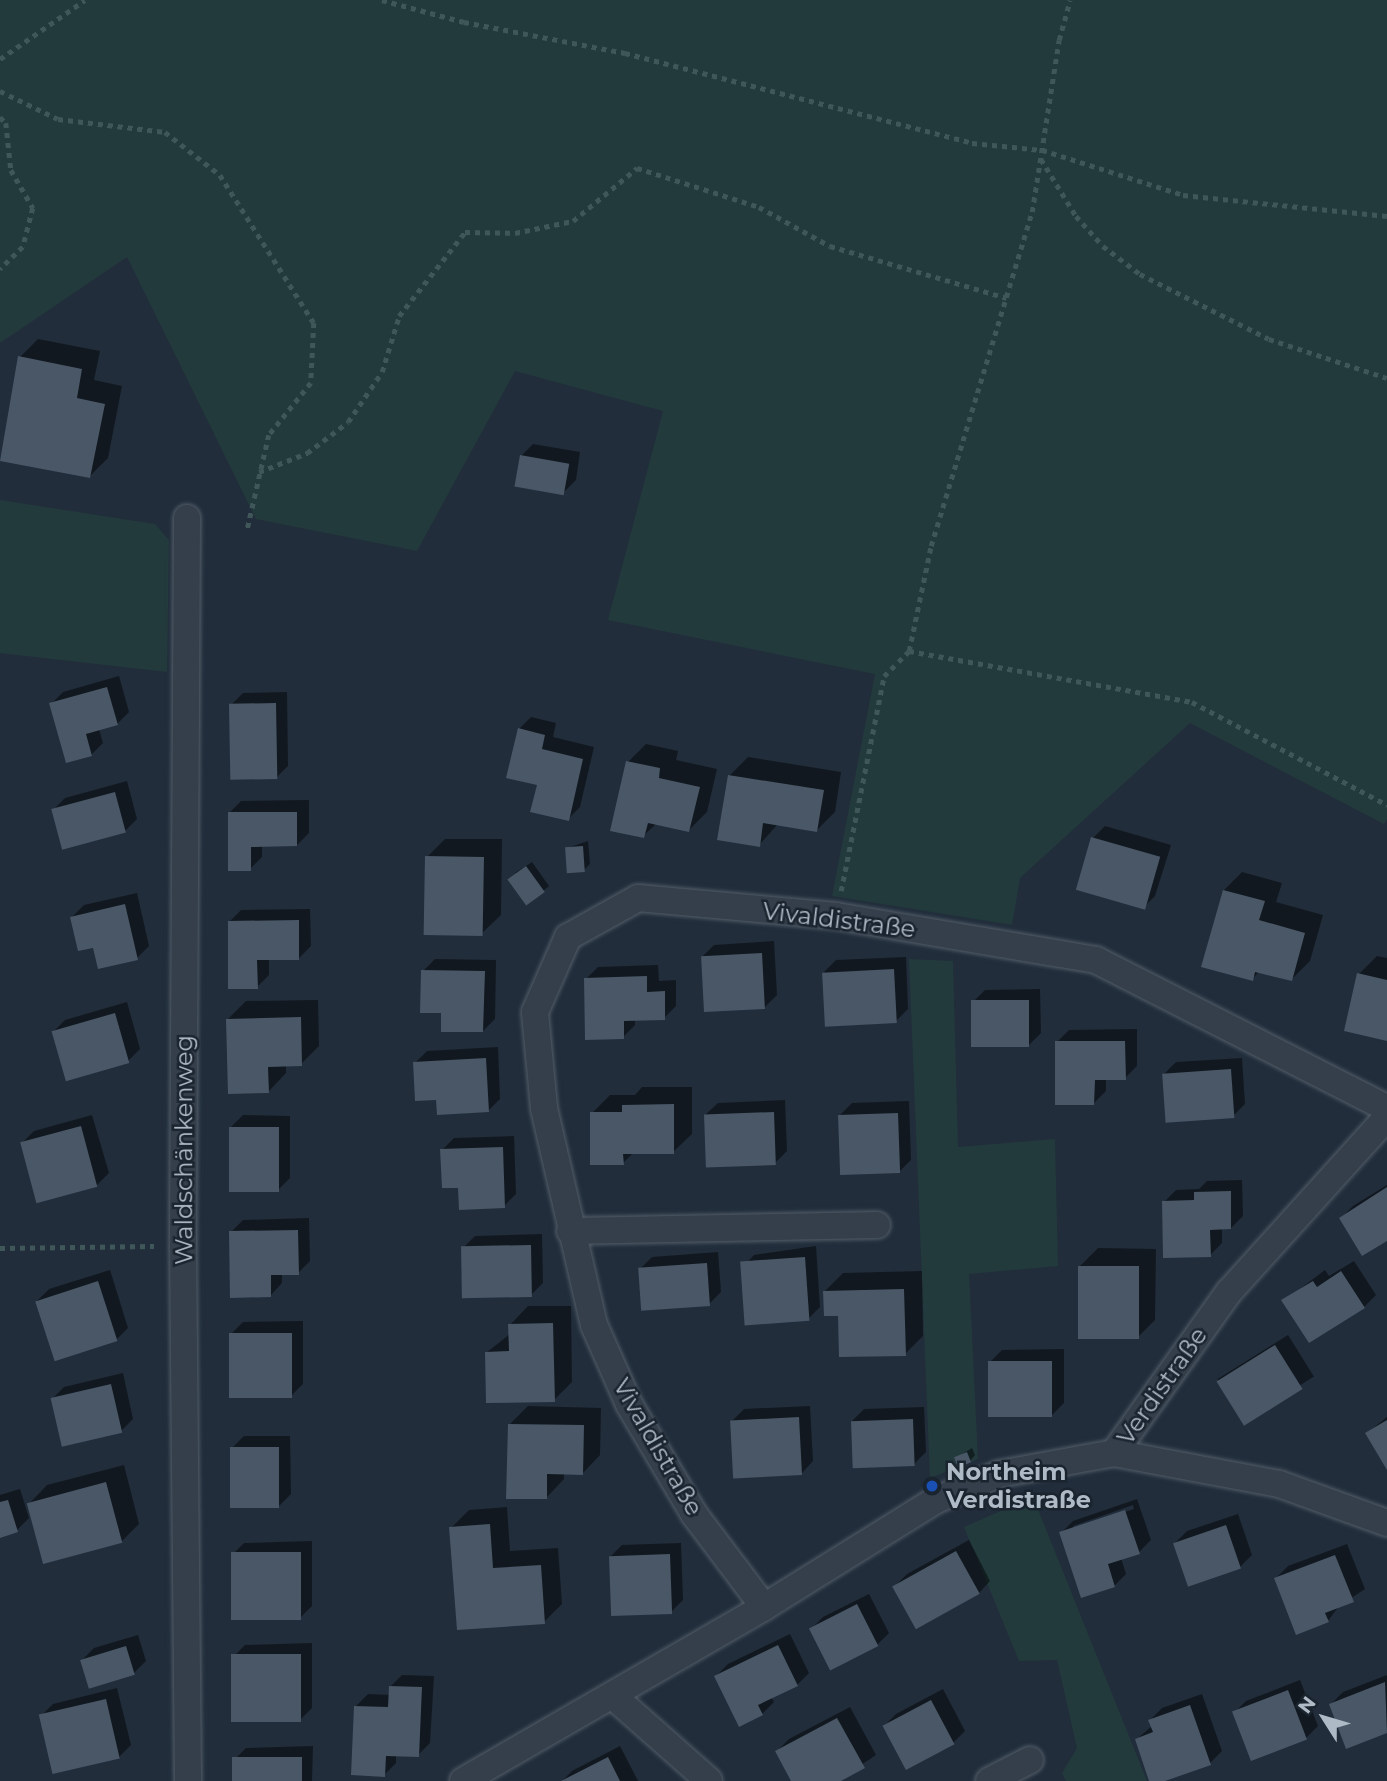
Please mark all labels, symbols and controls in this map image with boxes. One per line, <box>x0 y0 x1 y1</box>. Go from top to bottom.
street label: Vivaldistraße <box>761 896 917 944</box>
street label: Waldschänkenweg <box>170 1035 198 1265</box>
street label: Verdistraße <box>1111 1322 1213 1450</box>
street label: Vivaldistraße <box>607 1373 709 1521</box>
place label: Northeim Verdistraße <box>946 1458 1091 1514</box>
marker: Northeim Verdistraße <box>924 1478 940 1494</box>
north arrow <box>1289 1683 1359 1753</box>
text: N <box>1293 1692 1321 1718</box>

